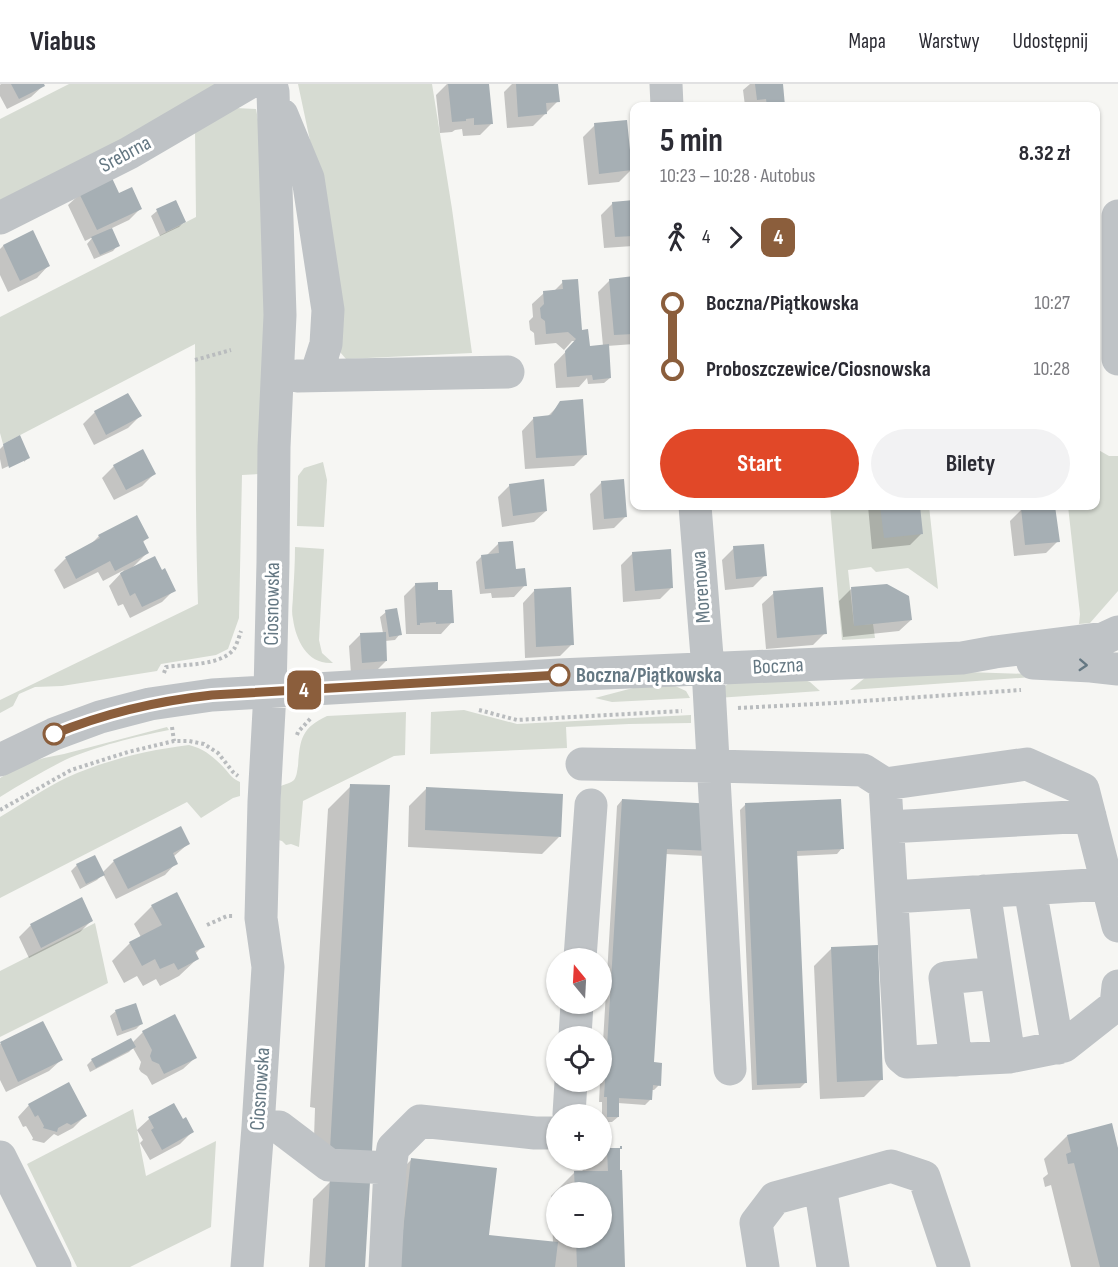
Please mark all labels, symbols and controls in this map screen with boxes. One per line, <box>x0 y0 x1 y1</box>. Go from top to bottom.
text: Viabus <box>30 25 96 58</box>
text: Mapa <box>848 29 886 54</box>
text: Warstwy <box>919 29 980 54</box>
text: Udostępnij <box>1013 29 1088 54</box>
text: 5 min <box>660 121 723 161</box>
street label: Srebrna <box>95 130 155 178</box>
text: 8.32 zł <box>1019 140 1070 167</box>
text: 10:23 – 10:28 · Autobus <box>660 164 815 188</box>
icon: walk <box>660 221 693 254</box>
icon: forward <box>719 221 752 254</box>
text: 4 <box>702 225 710 249</box>
text: 4 <box>773 225 783 250</box>
text: Boczna/Piątkowska <box>706 290 859 317</box>
text: 10:27 <box>1034 291 1070 315</box>
text: Proboszczewice/Ciosnowska <box>706 356 931 383</box>
text: 10:28 <box>1034 357 1070 381</box>
button: Start <box>660 429 859 498</box>
button: Bilety <box>871 429 1070 498</box>
street label: Morenowa <box>686 550 716 624</box>
street label: Ciosnowska <box>259 562 285 646</box>
street label: Boczna <box>752 652 804 680</box>
one-way arrow <box>1079 659 1088 672</box>
place label: Boczna/Piątkowska <box>576 663 722 688</box>
marker: Boczna/Piątkowska <box>548 664 570 686</box>
line badge: 4 <box>284 670 324 710</box>
text: 4 <box>299 678 309 703</box>
unlabelled marker <box>43 723 65 745</box>
north arrow <box>546 948 612 1014</box>
map controls <box>546 948 612 1248</box>
button: locate <box>546 1026 612 1092</box>
street label: Ciosnowska <box>245 1047 275 1131</box>
button: + <box>546 1104 612 1170</box>
button: − <box>546 1182 612 1248</box>

